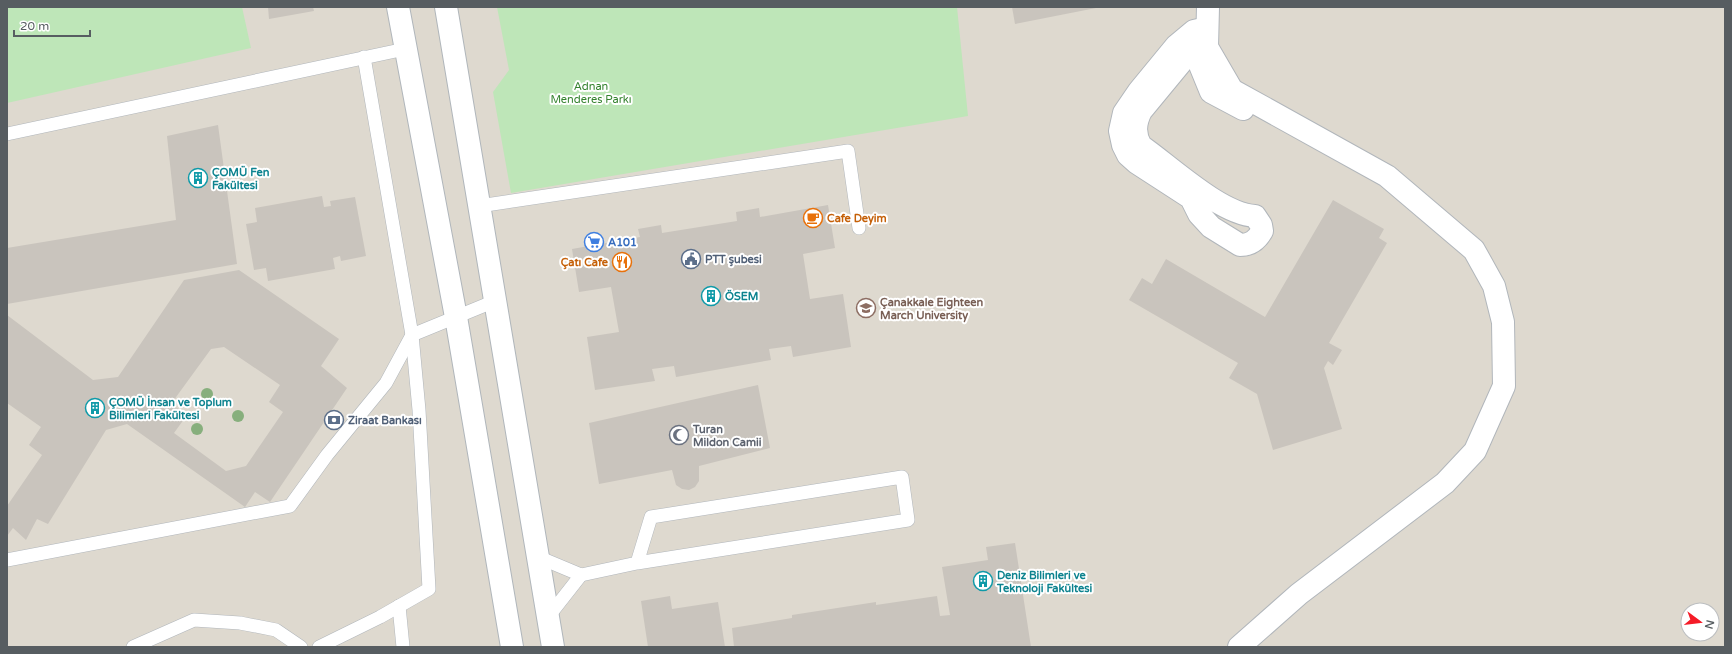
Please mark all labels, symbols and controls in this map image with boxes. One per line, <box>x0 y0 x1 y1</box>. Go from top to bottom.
scale bar <box>14 12 90 38</box>
text: 20 m <box>20 19 49 33</box>
park label: Adnan Menderes Parkı <box>550 80 632 106</box>
place label: ÇOMÜ Fen Fakültesi <box>212 165 270 192</box>
building icon: ÇOMÜ Fen Fakültesi <box>187 167 209 189</box>
cafe icon: Cafe Deyim <box>802 207 824 229</box>
place label: Cafe Deyim <box>827 212 887 226</box>
supermarket icon: A101 <box>583 231 605 253</box>
place label: A101 <box>608 236 637 249</box>
public building icon: PTT şubesi <box>680 248 702 270</box>
restaurant icon: Çatı Cafe <box>611 251 633 273</box>
place label: PTT şubesi <box>705 253 762 267</box>
place label: Çatı Cafe <box>561 256 609 270</box>
building icon: ÖSEM <box>700 285 722 307</box>
place label: ÖSEM <box>725 289 758 303</box>
place label: Çanakkale Eighteen March University <box>880 296 983 323</box>
school or university icon: Çanakkale Eighteen March University <box>855 297 877 319</box>
place label: ÇOMÜ İnsan ve Toplum Bilimleri Fakültesi <box>109 395 232 422</box>
building icon: ÇOMÜ İnsan ve Toplum Bilimleri Fakültesi <box>84 397 106 419</box>
bank icon: Ziraat Bankası <box>323 409 345 431</box>
place label: Ziraat Bankası <box>348 414 422 427</box>
place label: Turan Mildon Camii <box>692 423 762 449</box>
mosque icon: Turan Mildon Camii <box>668 424 690 446</box>
place label: Deniz Bilimleri ve Teknoloji Fakültesi <box>996 569 1093 596</box>
building icon: Deniz Bilimleri ve Teknoloji Fakültesi <box>972 570 994 592</box>
north arrow <box>1680 602 1720 642</box>
text: N <box>1702 619 1717 630</box>

